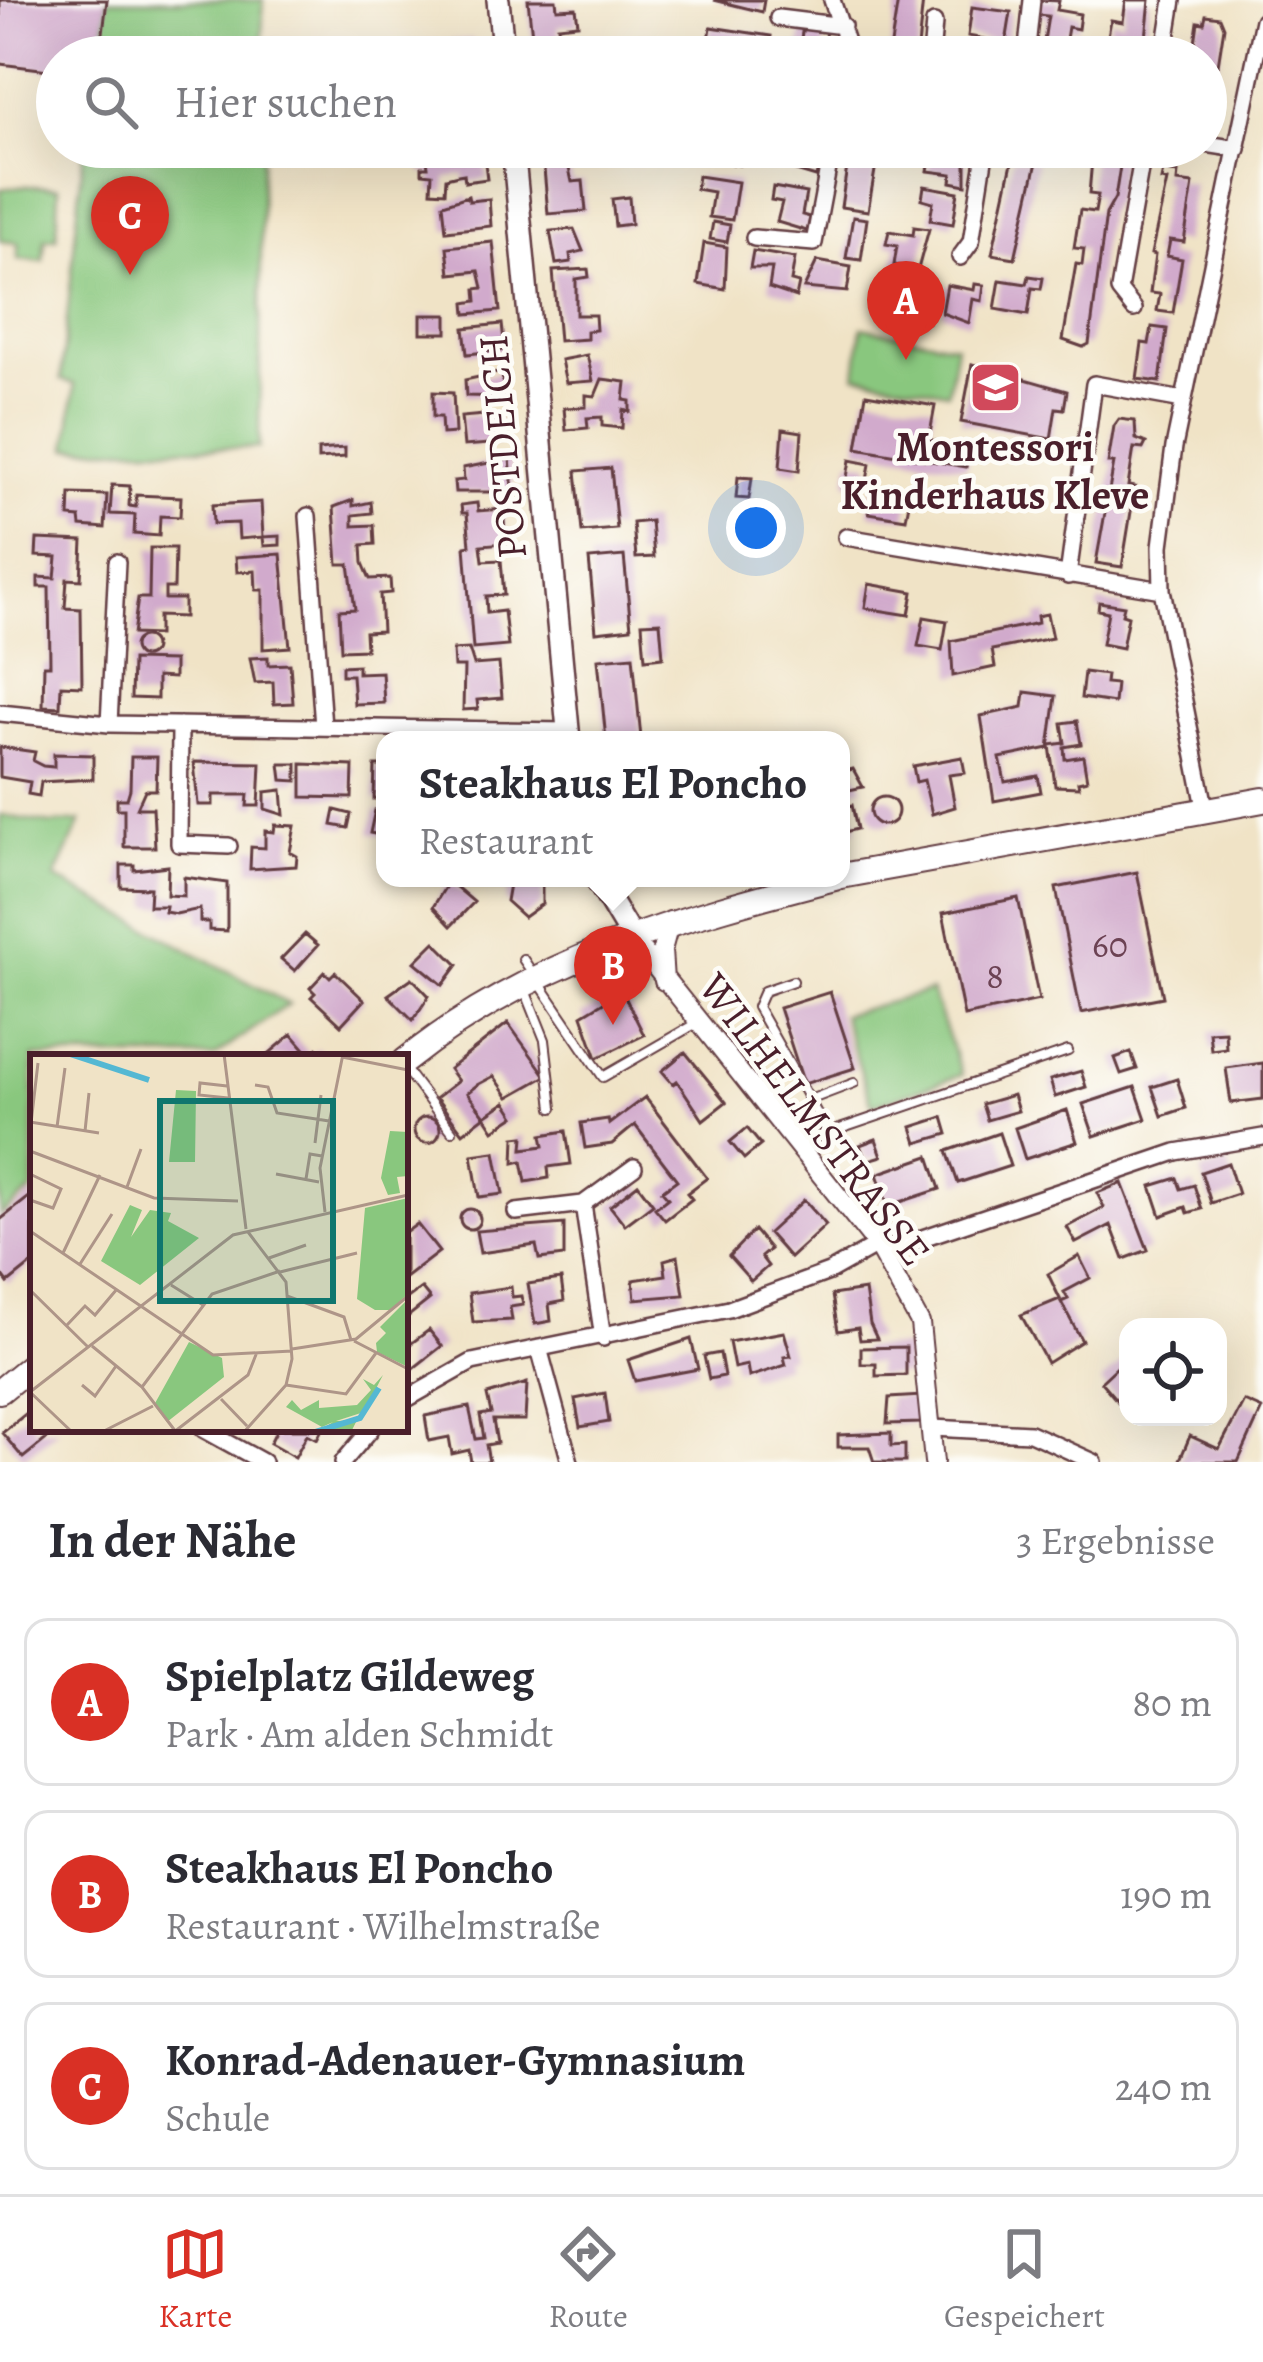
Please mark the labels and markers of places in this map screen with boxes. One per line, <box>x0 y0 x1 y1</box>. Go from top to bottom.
pin: C <box>91 176 169 275</box>
pin: A <box>867 261 945 360</box>
school or university icon: Montessori Kinderhaus Kleve <box>967 359 1023 415</box>
place label: Montessori Kinderhaus Kleve <box>840 418 1150 523</box>
pin: B <box>574 926 652 1025</box>

